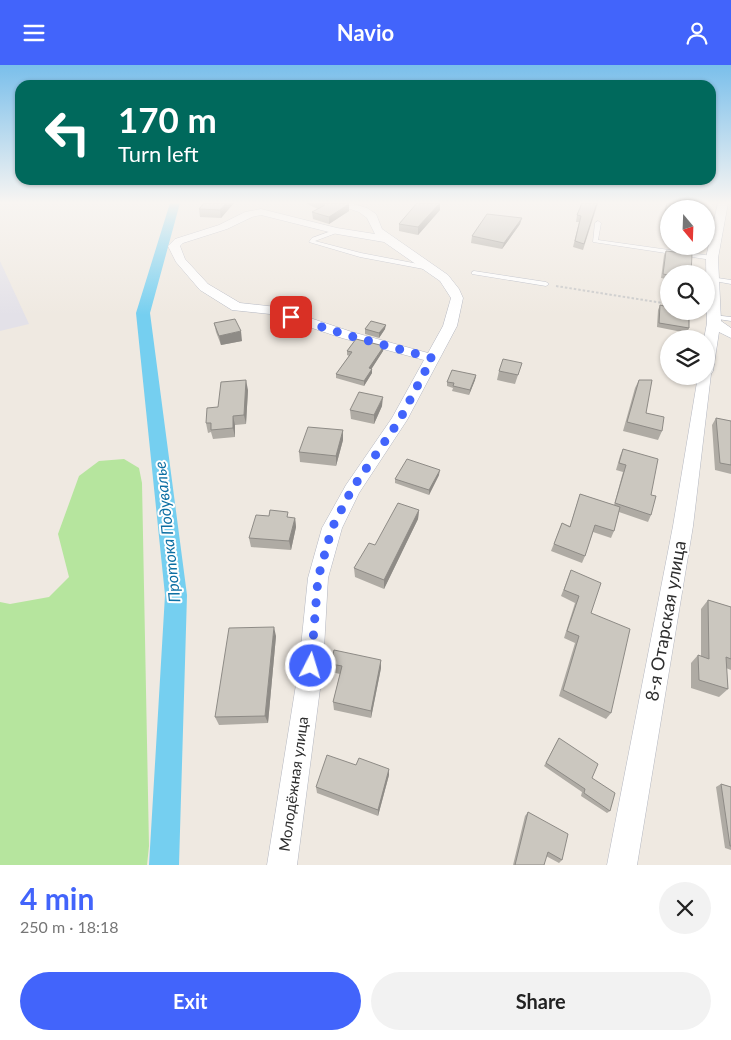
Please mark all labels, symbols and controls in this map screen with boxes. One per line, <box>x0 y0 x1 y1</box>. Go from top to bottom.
icon: menu <box>20 19 48 47</box>
text: Navio <box>337 19 394 46</box>
icon: person <box>683 19 711 47</box>
text: 170 m <box>118 98 217 140</box>
icon: left <box>35 100 100 165</box>
text: Turn left <box>118 140 199 167</box>
north arrow <box>660 200 715 255</box>
map controls <box>660 200 715 385</box>
button: search <box>660 265 715 320</box>
pin <box>270 296 312 338</box>
icon: arrive <box>277 303 305 331</box>
button: layers <box>660 330 715 385</box>
water label: Протока Подувалье <box>150 460 183 604</box>
street label: 8-я Отарская улица <box>640 539 690 703</box>
position arrow <box>284 639 336 691</box>
street label: Молодёжная улица <box>275 715 311 852</box>
text: 4 min <box>20 880 94 916</box>
button: close <box>659 882 711 934</box>
text: 250 m · 18:18 <box>20 917 119 936</box>
button: Exit <box>20 972 361 1030</box>
button: Share <box>371 972 711 1030</box>

